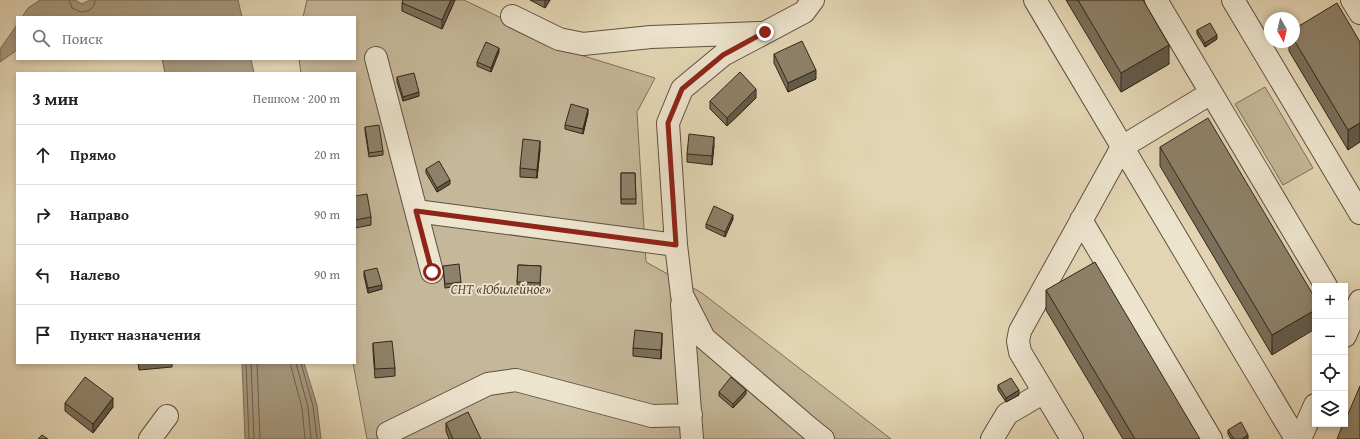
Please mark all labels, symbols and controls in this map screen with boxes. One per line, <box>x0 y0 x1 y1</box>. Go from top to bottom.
north arrow <box>1264 12 1300 48</box>
search box <box>16 16 356 60</box>
route end <box>756 23 774 41</box>
icon: search <box>30 27 52 49</box>
text: Поиск <box>62 28 103 49</box>
text: 3 мин <box>32 86 78 111</box>
text: Пешком · 200 m <box>253 89 340 108</box>
icon: ahead <box>32 144 54 166</box>
text: Прямо <box>70 144 116 165</box>
text: 20 m <box>314 145 340 164</box>
icon: right <box>32 204 54 226</box>
text: Направо <box>70 204 129 225</box>
text: 90 m <box>314 205 340 224</box>
route start <box>423 263 441 281</box>
icon: left <box>32 264 54 286</box>
text: Налево <box>70 264 120 285</box>
text: 90 m <box>314 265 340 284</box>
park label: СНТ «Юбилейное» <box>451 279 551 299</box>
map controls <box>1312 283 1348 427</box>
button: + <box>1312 283 1348 319</box>
button: − <box>1312 319 1348 355</box>
icon: arrive <box>32 324 54 346</box>
text: Пункт назначения <box>70 324 201 345</box>
button: locate <box>1312 355 1348 391</box>
button: layers <box>1312 391 1348 427</box>

